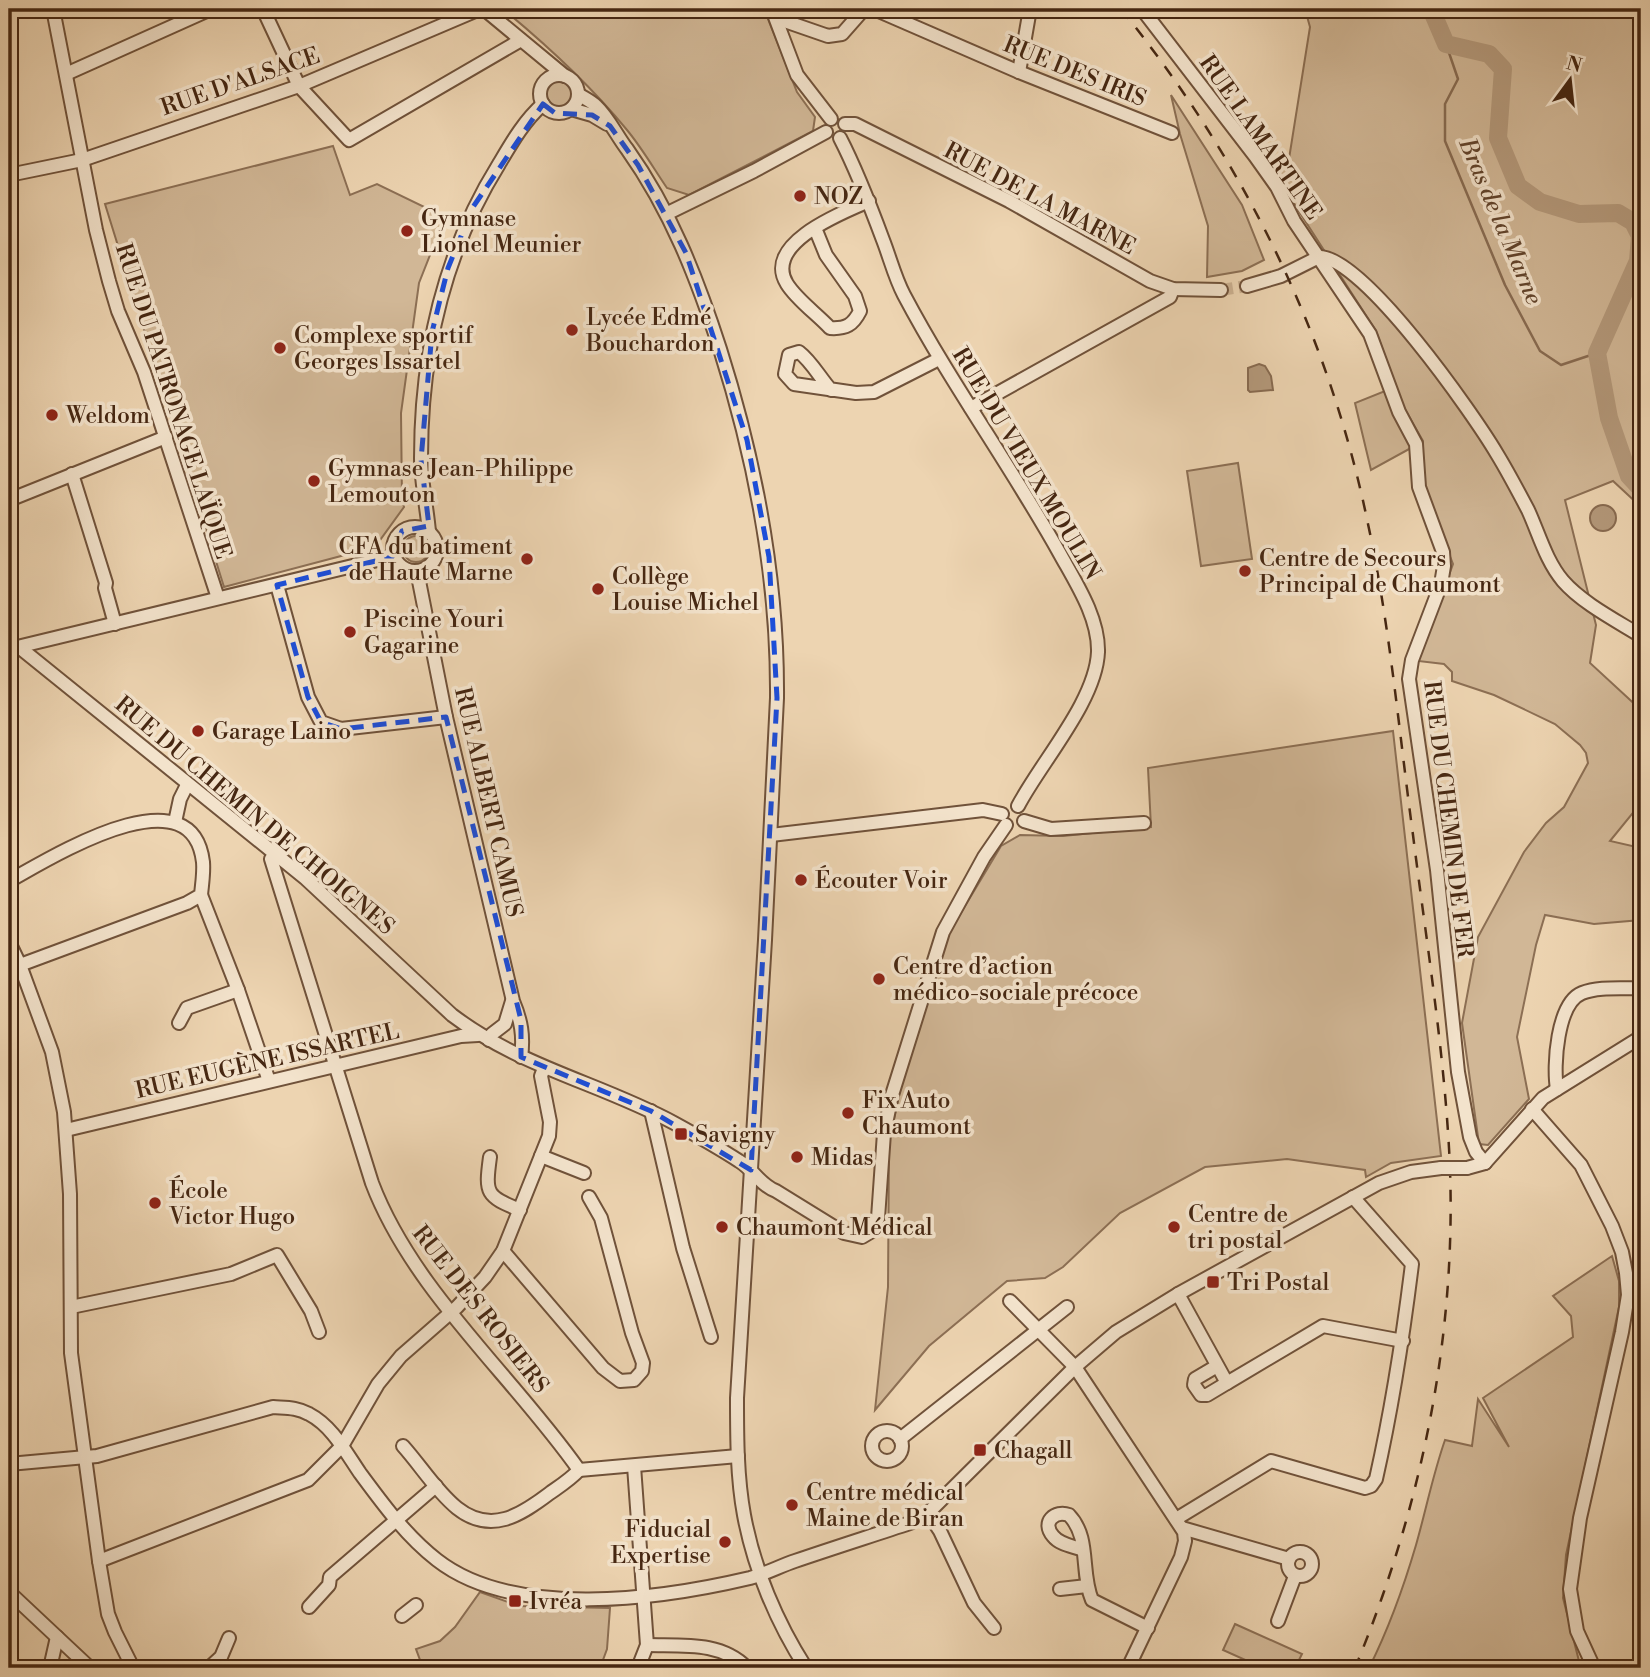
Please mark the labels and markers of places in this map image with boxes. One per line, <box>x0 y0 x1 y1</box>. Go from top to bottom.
place label: NOZ <box>814 183 863 211</box>
marker: NOZ <box>792 188 808 204</box>
place label: Gymnase Lionel Meunier <box>421 205 582 259</box>
marker: Gymnase Lionel Meunier <box>399 223 415 239</box>
place label: Lycée Edmé Bouchardon <box>585 304 715 358</box>
place label: Complexe sportif Georges Issartel <box>294 322 475 376</box>
marker: Lycée Edmé Bouchardon <box>564 322 580 338</box>
marker: Complexe sportif Georges Issartel <box>272 340 288 356</box>
place label: Weldom <box>65 402 150 430</box>
marker: Weldom <box>44 407 60 423</box>
place label: Gymnase Jean-Philippe Lemouton <box>328 455 574 509</box>
marker: Gymnase Jean-Philippe Lemouton <box>306 473 322 489</box>
place label: CFA du batiment de Haute Marne <box>338 533 513 587</box>
place label: Centre de Secours Principal de Chaumont <box>1259 545 1501 599</box>
marker: CFA du batiment de Haute Marne <box>519 551 535 567</box>
place label: Collège Louise Michel <box>612 563 759 617</box>
marker: Centre de Secours Principal de Chaumont <box>1237 563 1253 579</box>
marker: Collège Louise Michel <box>590 581 606 597</box>
place label: Piscine Youri Gagarine <box>364 606 504 660</box>
marker: Piscine Youri Gagarine <box>342 624 358 640</box>
place label: Garage Laino <box>212 718 351 746</box>
marker: Garage Laino <box>190 723 206 739</box>
place label: Écouter Voir <box>815 865 948 895</box>
marker: Écouter Voir <box>793 872 809 888</box>
place label: Centre d’action médico-sociale précoce <box>893 953 1138 1007</box>
marker: Centre d’action médico-sociale précoce <box>871 971 887 987</box>
place label: Fix Auto Chaumont <box>862 1087 971 1141</box>
marker: Fix Auto Chaumont <box>840 1105 856 1121</box>
place label: Savigny <box>695 1121 776 1149</box>
marker: Savigny <box>673 1126 689 1142</box>
place label: Midas <box>811 1144 874 1172</box>
marker: Midas <box>789 1149 805 1165</box>
place label: École Victor Hugo <box>168 1175 295 1231</box>
marker: École Victor Hugo <box>147 1195 163 1211</box>
place label: Centre de tri postal <box>1188 1201 1288 1255</box>
place label: Chaumont Médical <box>736 1214 933 1242</box>
marker: Chaumont Médical <box>714 1219 730 1235</box>
marker: Centre de tri postal <box>1166 1219 1182 1235</box>
place label: Tri Postal <box>1227 1269 1329 1297</box>
marker: Tri Postal <box>1205 1274 1221 1290</box>
place label: Chagall <box>994 1437 1073 1465</box>
marker: Chagall <box>972 1442 988 1458</box>
place label: Centre médical Maine de Biran <box>806 1479 964 1533</box>
marker: Centre médical Maine de Biran <box>784 1497 800 1513</box>
place label: Fiducial Expertise <box>611 1516 711 1570</box>
marker: Fiducial Expertise <box>717 1534 733 1550</box>
place label: Ivréa <box>529 1588 583 1616</box>
marker: Ivréa <box>507 1593 523 1609</box>

